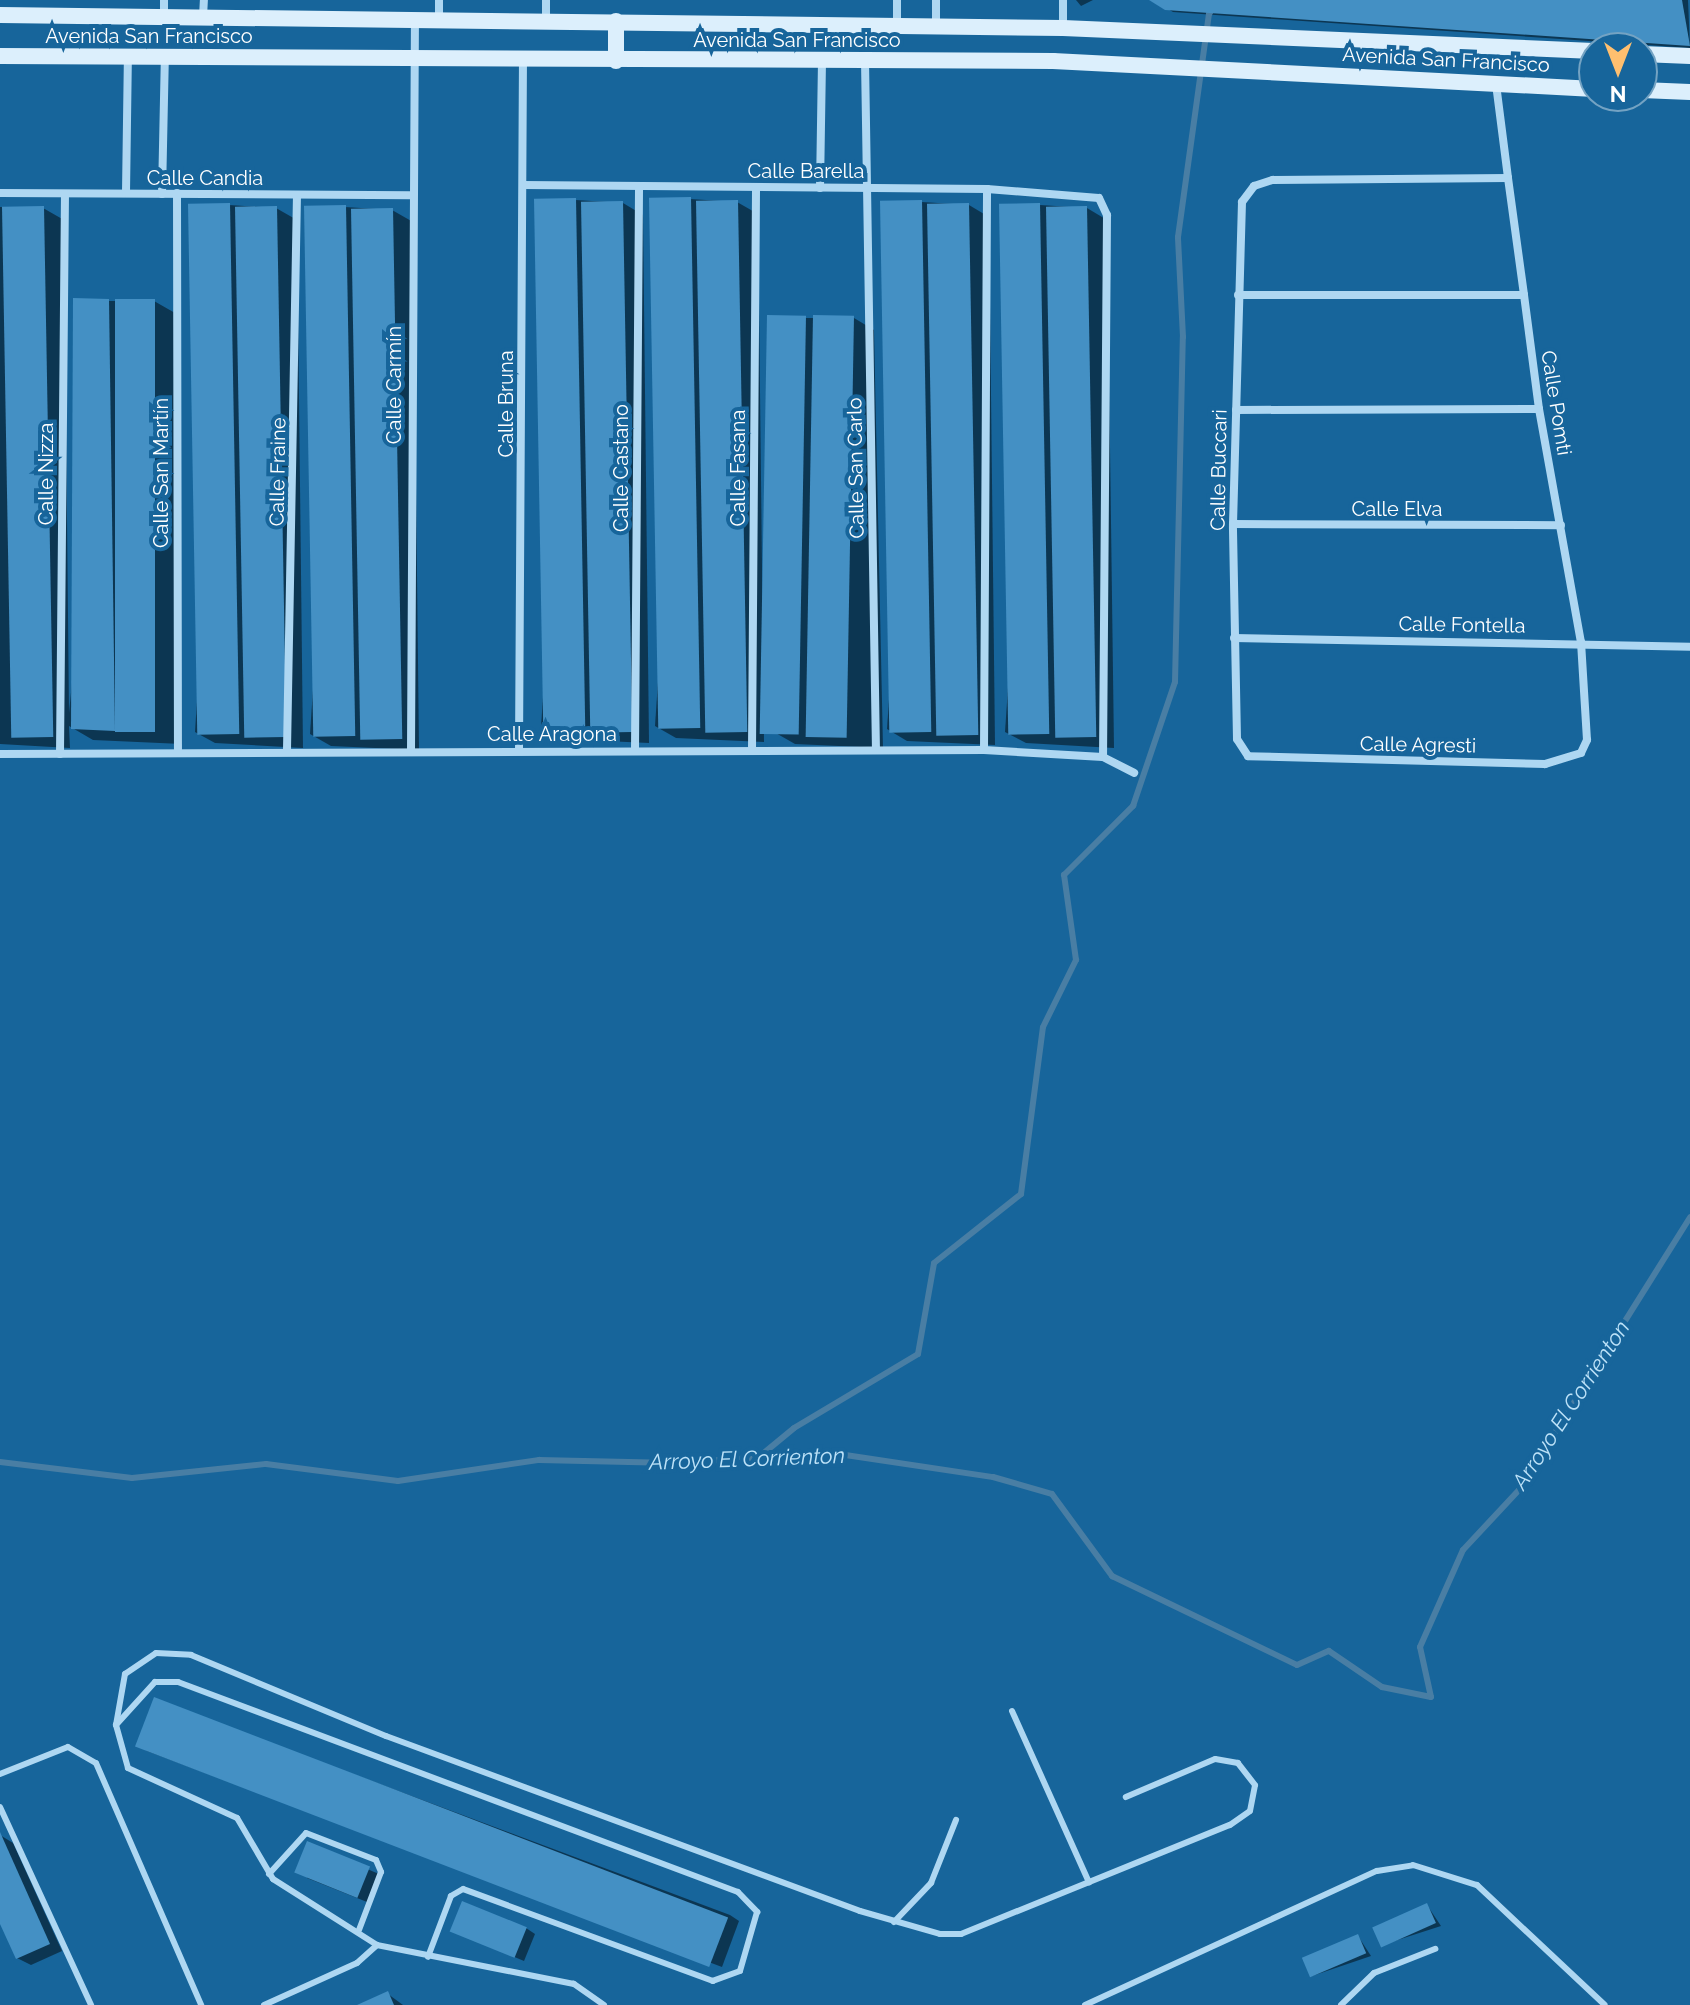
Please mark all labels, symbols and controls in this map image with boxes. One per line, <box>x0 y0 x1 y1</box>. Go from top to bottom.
street label: Avenida San Francisco <box>45 24 253 48</box>
street label: Avenida San Francisco <box>693 28 901 52</box>
north arrow <box>1578 32 1658 112</box>
street label: Avenida San Francisco <box>1342 43 1550 77</box>
text: N <box>1610 81 1626 107</box>
street label: Calle Barella <box>748 159 864 183</box>
street label: Calle Candia <box>147 166 263 190</box>
street label: Calle Carmín <box>382 326 406 444</box>
street label: Calle Pomti <box>1536 349 1576 457</box>
street label: Calle Bruna <box>494 350 518 458</box>
street label: Calle San Carlo <box>843 397 869 539</box>
street label: Calle San Martín <box>149 398 173 548</box>
street label: Calle Castano <box>609 404 633 532</box>
street label: Calle Buccari <box>1206 409 1232 531</box>
street label: Calle Fasana <box>726 410 750 526</box>
street label: Calle Fraine <box>265 417 291 527</box>
street label: Calle Nizza <box>34 423 58 525</box>
street label: Calle Elva <box>1352 497 1442 521</box>
street label: Calle Fontella <box>1398 612 1526 638</box>
street label: Calle Aragona <box>487 722 617 746</box>
street label: Calle Agresti <box>1359 732 1477 758</box>
water label: Arroyo El Corrienton <box>1506 1315 1636 1495</box>
water label: Arroyo El Corrienton <box>648 1442 846 1476</box>

